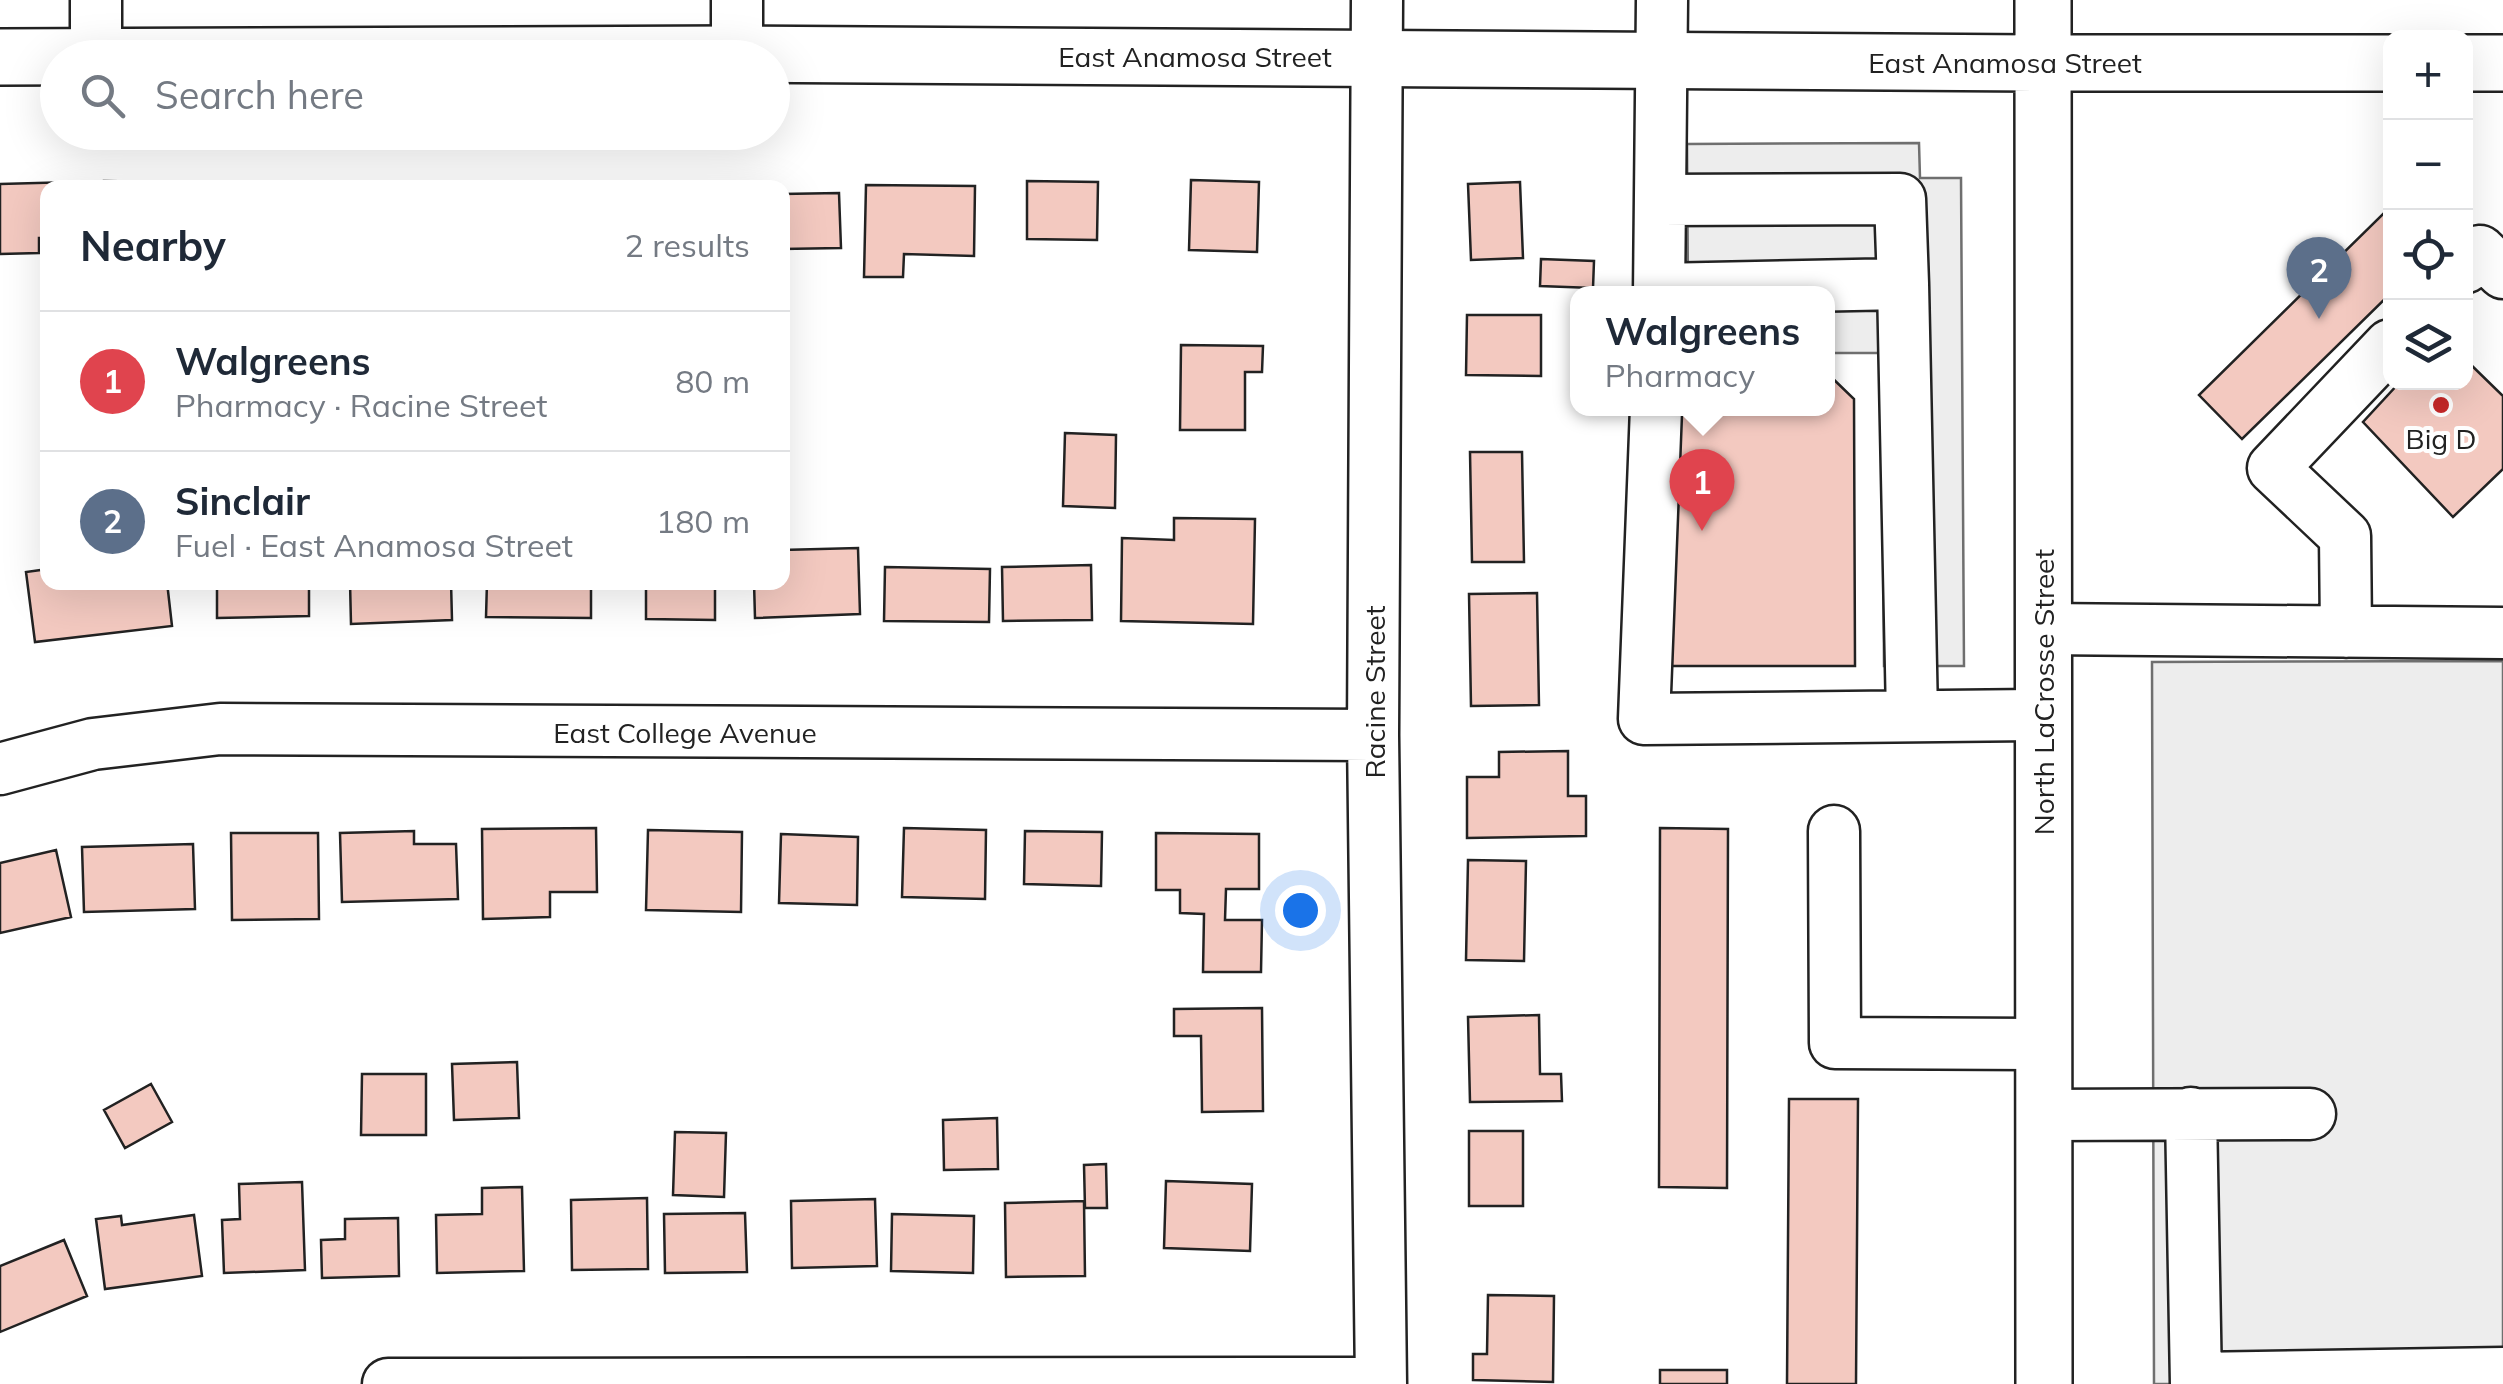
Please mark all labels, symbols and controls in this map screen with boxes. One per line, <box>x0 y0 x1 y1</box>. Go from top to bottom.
map controls <box>2383 30 2473 390</box>
button: + <box>2383 30 2473 120</box>
street label: East Anamosa Street <box>1058 39 1332 74</box>
search box <box>40 40 790 150</box>
street label: East Anamosa Street <box>1868 45 2142 80</box>
icon: search <box>75 68 130 123</box>
text: Search here <box>155 71 364 119</box>
button: − <box>2383 120 2473 210</box>
button: locate <box>2383 210 2473 300</box>
text: Nearby <box>80 219 226 272</box>
text: 2 results <box>625 225 750 265</box>
pin: 2 <box>2286 236 2352 319</box>
popup <box>1570 286 1835 416</box>
button: layers <box>2383 300 2473 390</box>
text: Walgreens <box>1605 307 1800 355</box>
text: Walgreens <box>175 337 371 385</box>
text: Pharmacy <box>1605 355 1755 395</box>
text: 1 <box>103 361 122 401</box>
text: 80 m <box>675 361 750 401</box>
text: Pharmacy · Racine Street <box>175 385 548 425</box>
marker: Big D <box>2430 394 2452 416</box>
place label: Big D <box>2406 421 2476 456</box>
pin: 1 <box>1670 448 1734 531</box>
text: Sinclair <box>175 477 310 525</box>
text: 2 <box>103 501 122 541</box>
text: 180 m <box>656 501 750 541</box>
text: Fuel · East Anamosa Street <box>175 525 573 565</box>
street label: North LaCrosse Street <box>2026 549 2061 835</box>
street label: Racine Street <box>1357 605 1392 779</box>
street label: East College Avenue <box>553 715 817 750</box>
your location <box>1275 885 1326 936</box>

